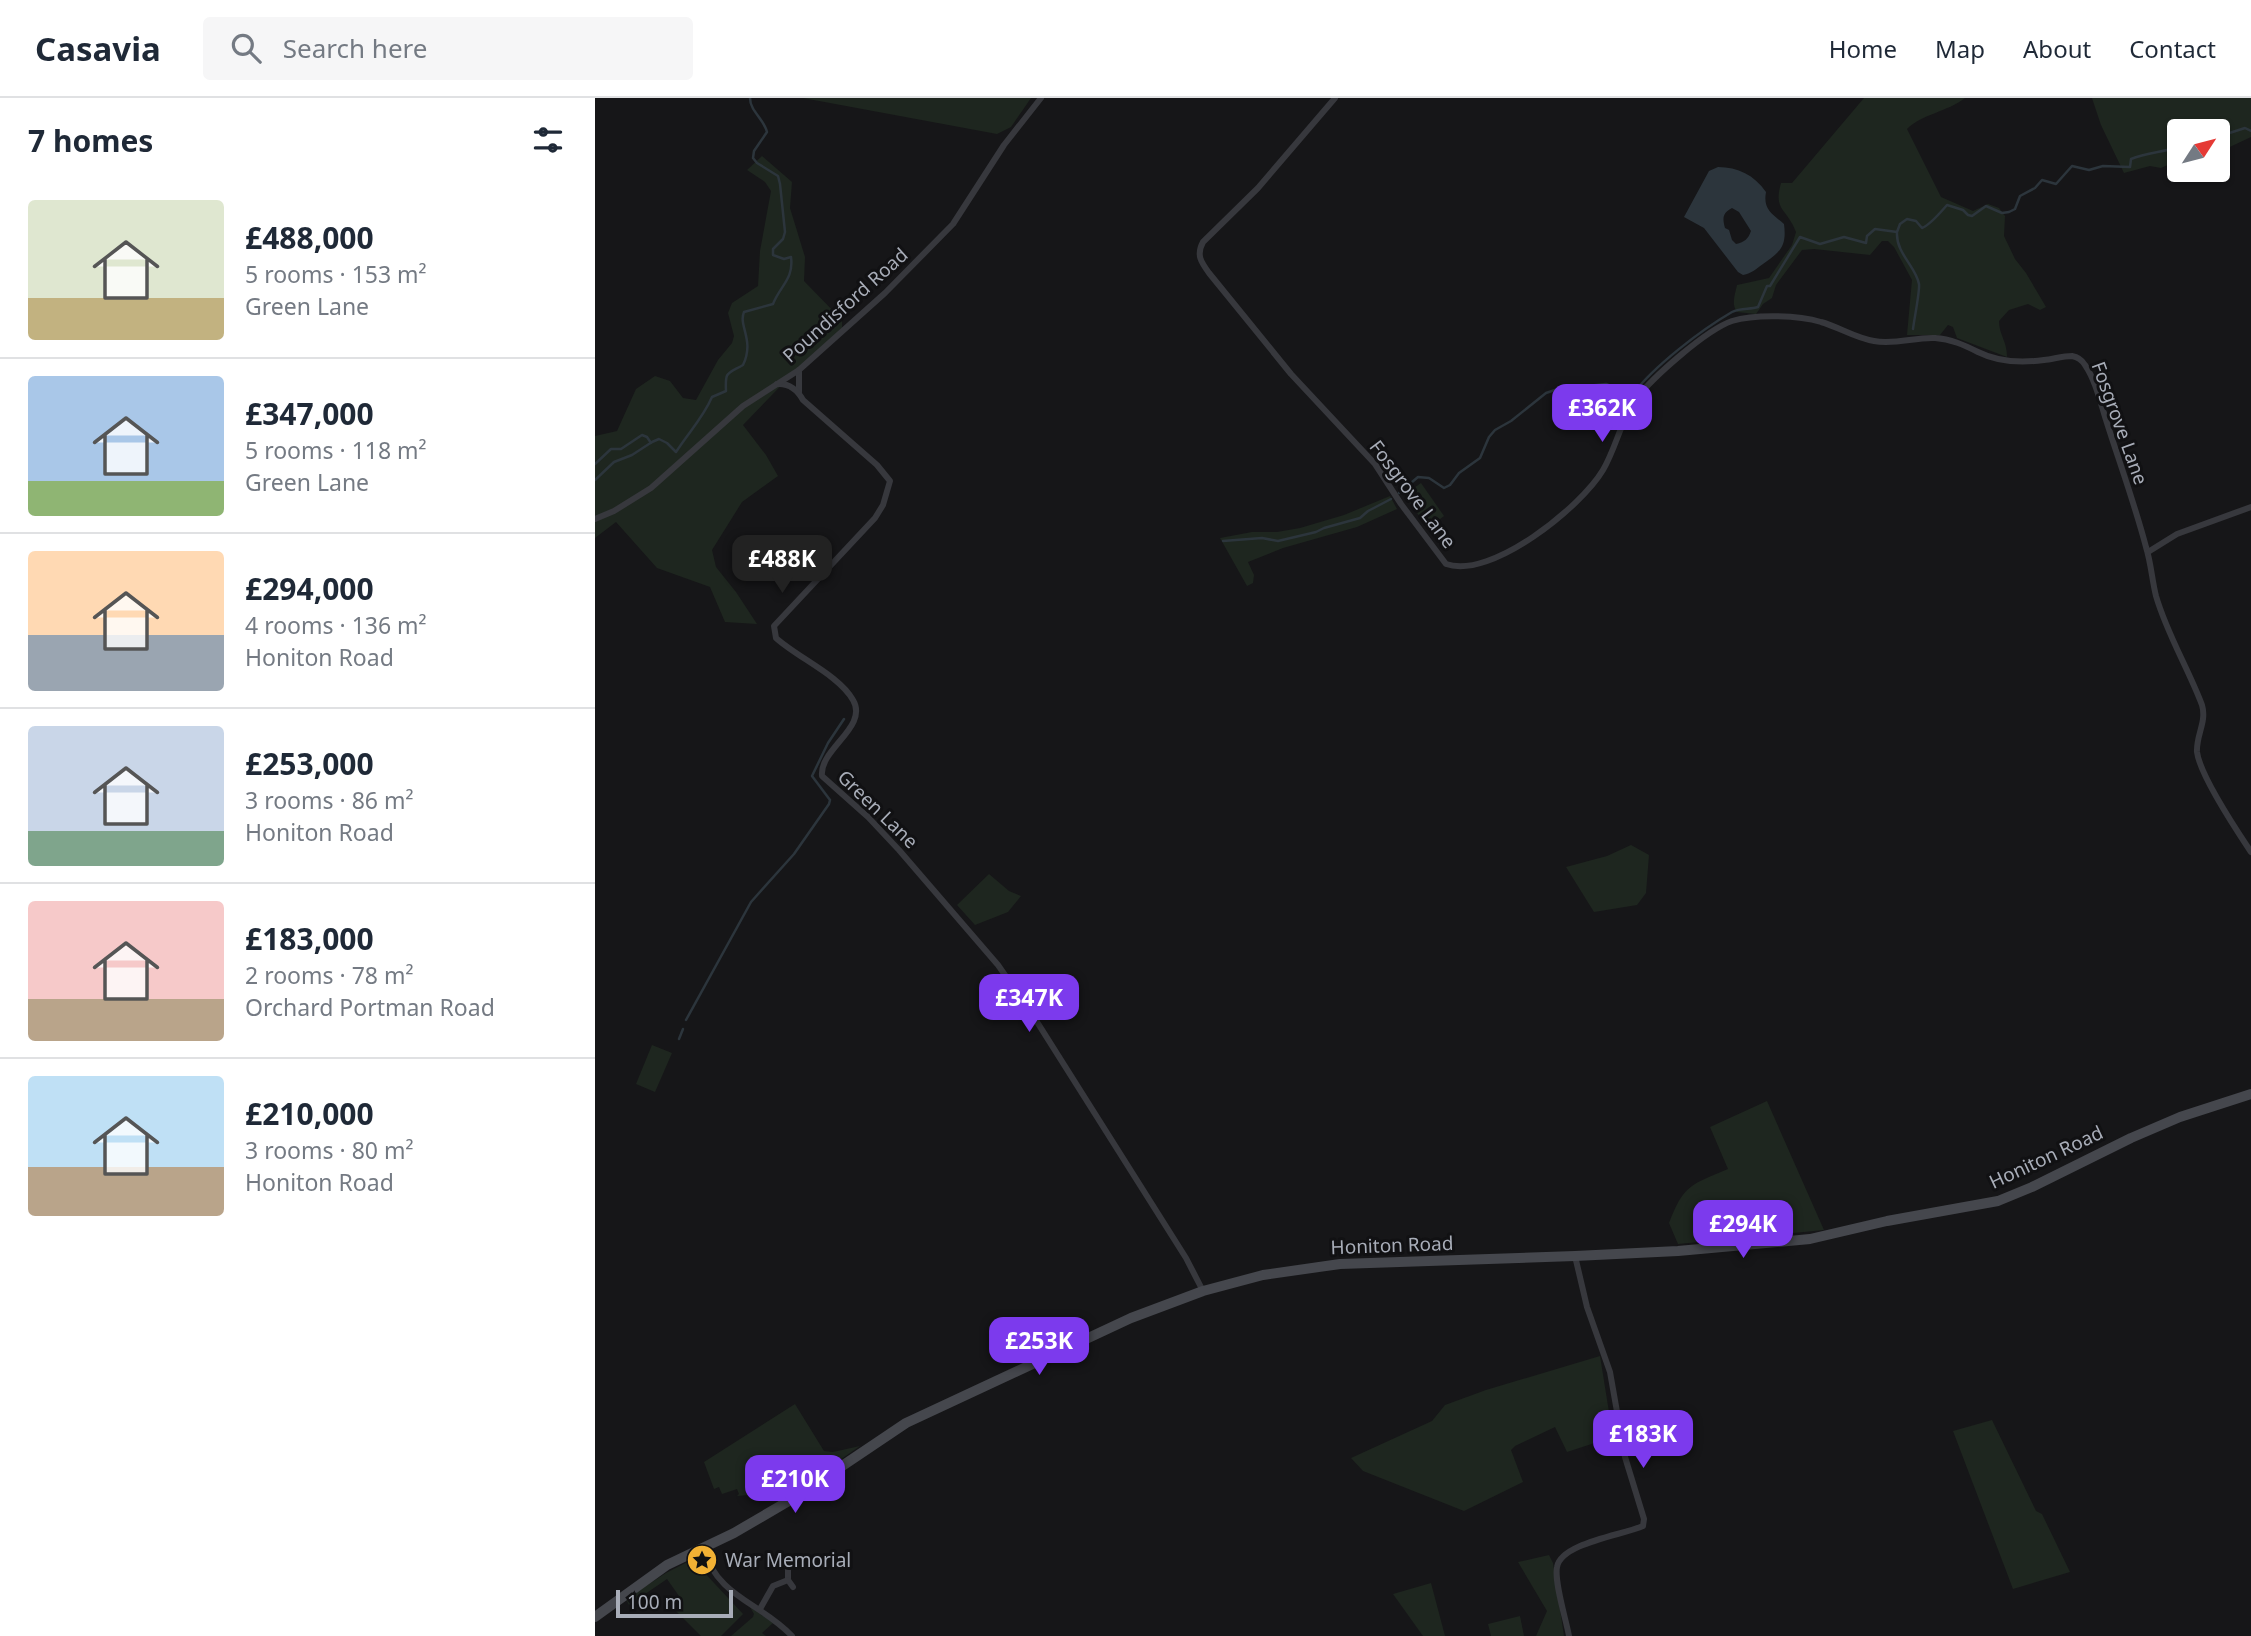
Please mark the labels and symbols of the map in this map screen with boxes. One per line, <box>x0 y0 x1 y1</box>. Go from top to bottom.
north arrow <box>2167 119 2229 182</box>
street label: Poundisford Road <box>777 242 913 368</box>
street label: Fosgrove Lane <box>2086 358 2154 488</box>
pin: £362K <box>1553 384 1651 444</box>
street label: Fosgrove Lane <box>1364 435 1462 553</box>
pin: £488K <box>733 536 831 595</box>
street label: Green Lane <box>832 764 924 854</box>
pin: £347K <box>980 974 1078 1034</box>
street label: Honiton Road <box>1985 1119 2107 1195</box>
pin: £294K <box>1694 1200 1792 1260</box>
street label: Honiton Road <box>1330 1230 1454 1260</box>
pin: £253K <box>990 1318 1088 1377</box>
pin: £183K <box>1594 1410 1692 1470</box>
pin: £210K <box>746 1456 844 1515</box>
place icon: War Memorial <box>685 1543 719 1577</box>
place label: War Memorial <box>725 1547 851 1573</box>
scale bar <box>616 1587 733 1619</box>

